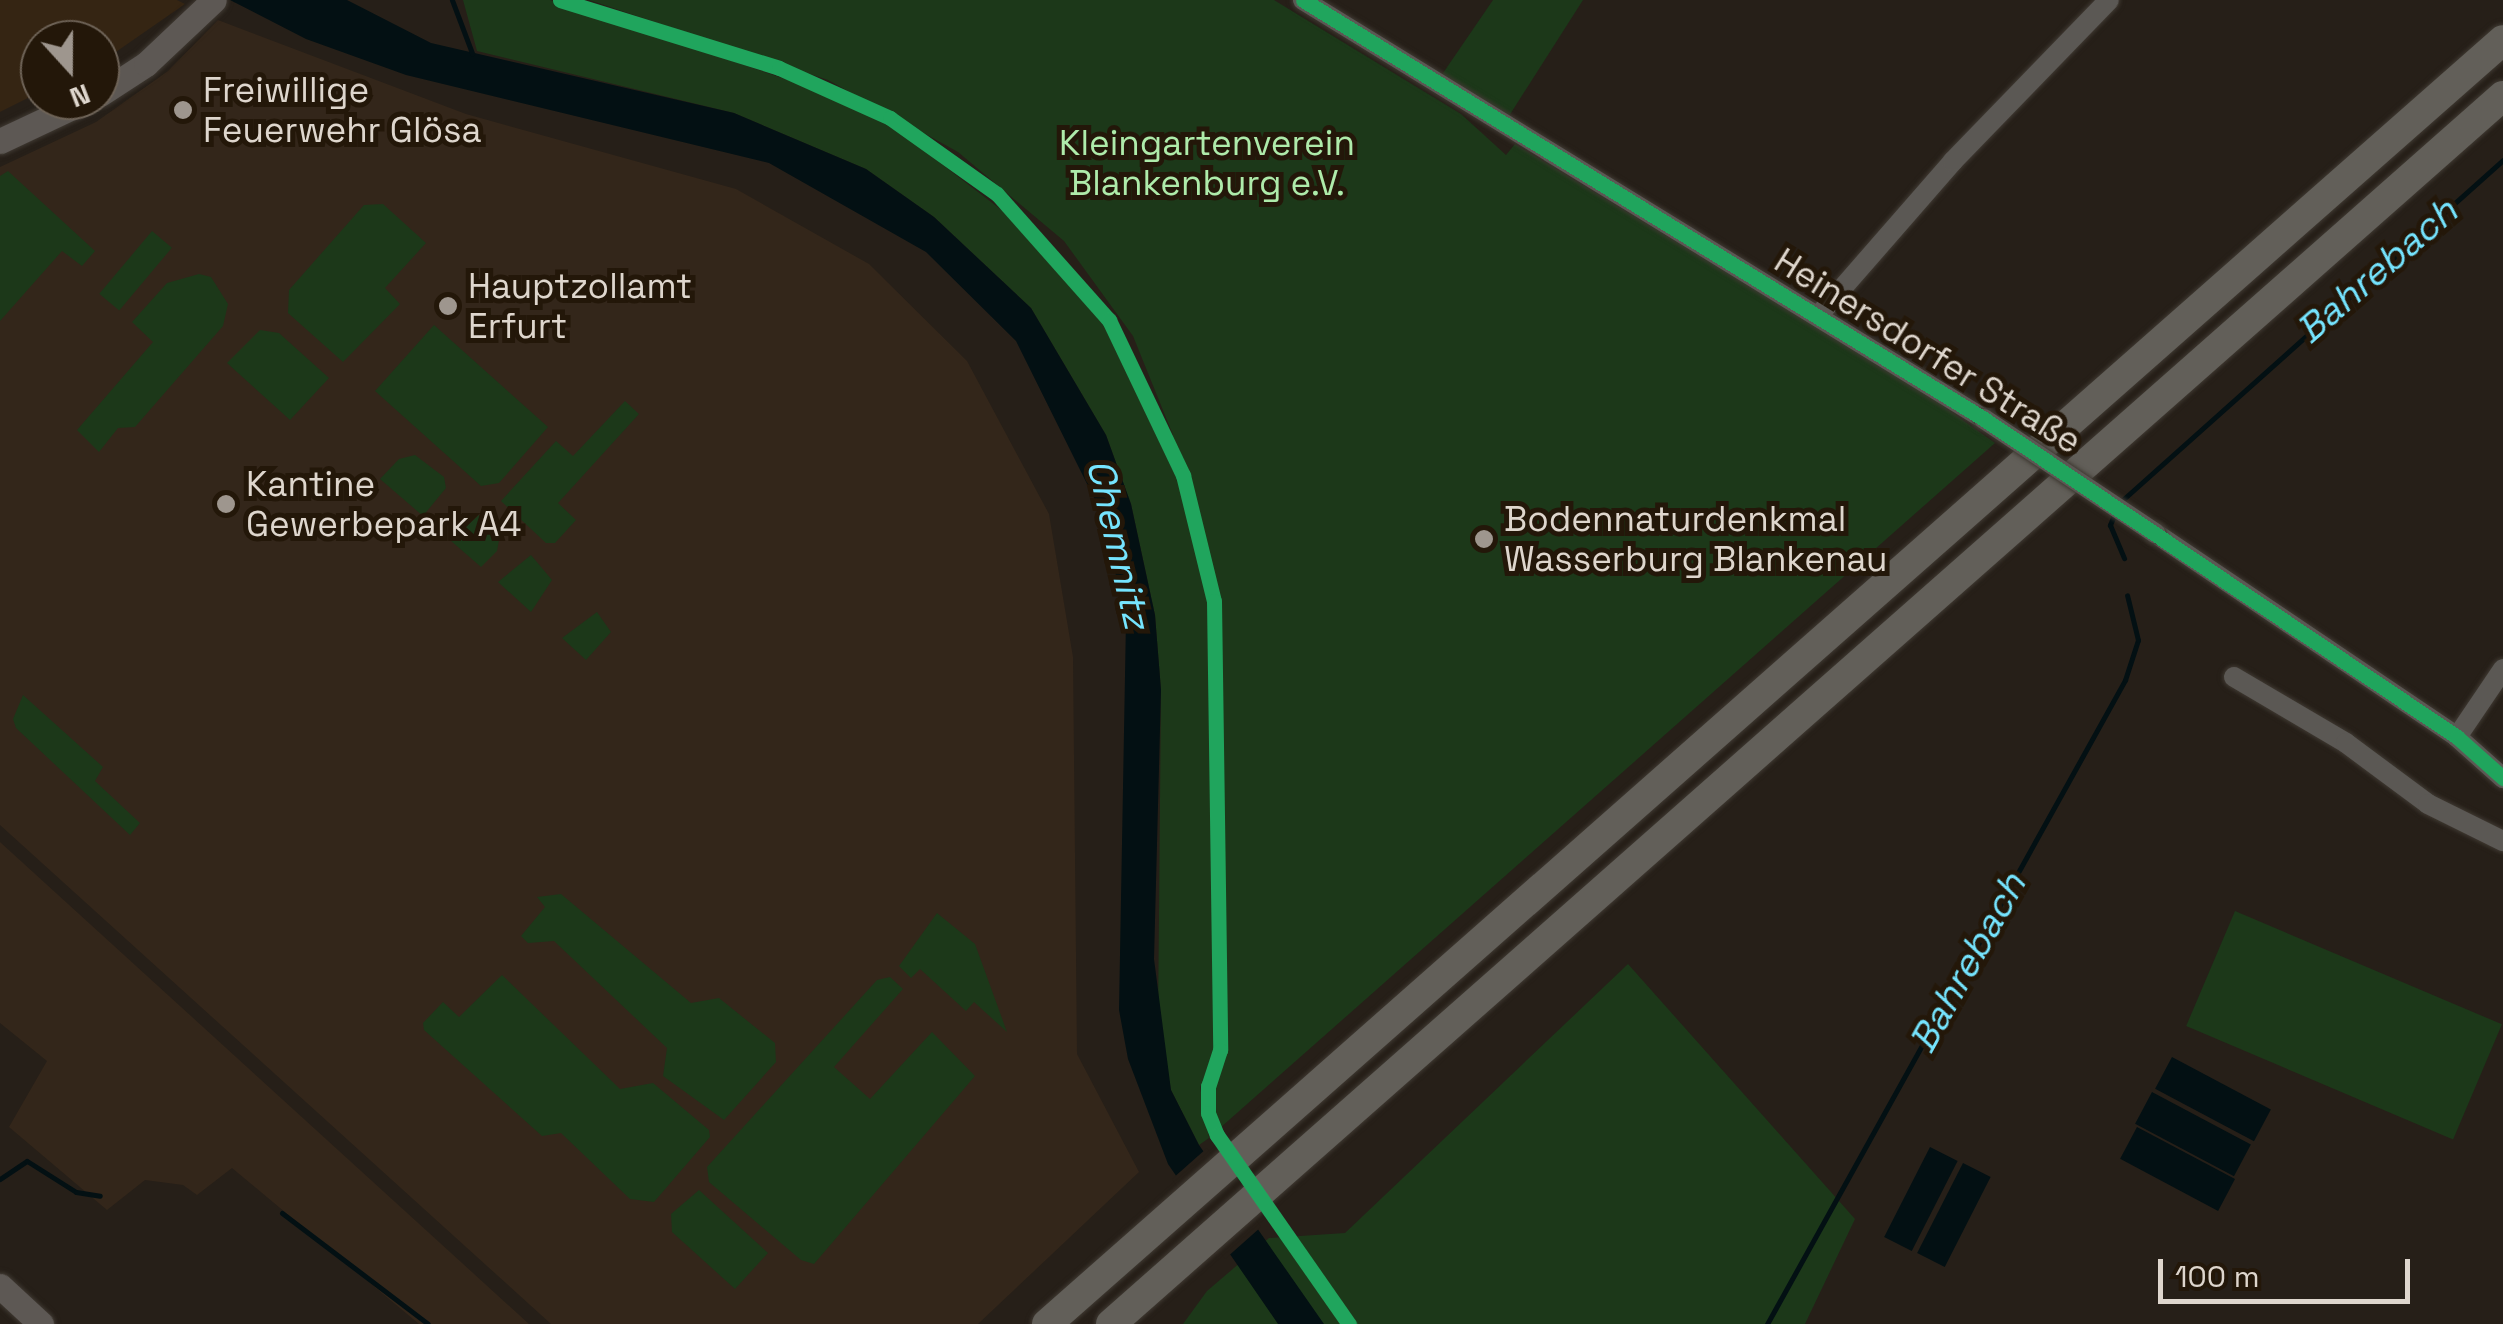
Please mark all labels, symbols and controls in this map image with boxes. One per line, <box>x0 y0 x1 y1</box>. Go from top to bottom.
north arrow <box>20 20 120 120</box>
place label: Freiwillige Feuerwehr Glösa <box>203 69 482 151</box>
text: N <box>65 76 95 116</box>
marker: Freiwillige Feuerwehr Glösa <box>172 99 194 121</box>
park label: Kleingartenverein Blankenburg e.V. <box>1059 122 1355 204</box>
water label: Bahrebach <box>2287 189 2467 353</box>
street label: Heinersdorfer Straße <box>1767 239 2089 463</box>
place label: Hauptzollamt Erfurt <box>468 265 692 347</box>
marker: Hauptzollamt Erfurt <box>437 295 459 317</box>
water label: Chemnitz <box>1076 455 1160 633</box>
place label: Kantine Gewerbepark A4 <box>246 463 522 545</box>
marker: Kantine Gewerbepark A4 <box>215 493 237 515</box>
place label: Bodennaturdenkmal Wasserburg Blankenau <box>1504 498 1888 580</box>
marker: Bodennaturdenkmal Wasserburg Blankenau <box>1473 528 1495 550</box>
water label: Bahrebach <box>1900 865 2036 1061</box>
scale bar <box>2163 1239 2416 1301</box>
text: 100 m <box>2175 1257 2260 1296</box>

